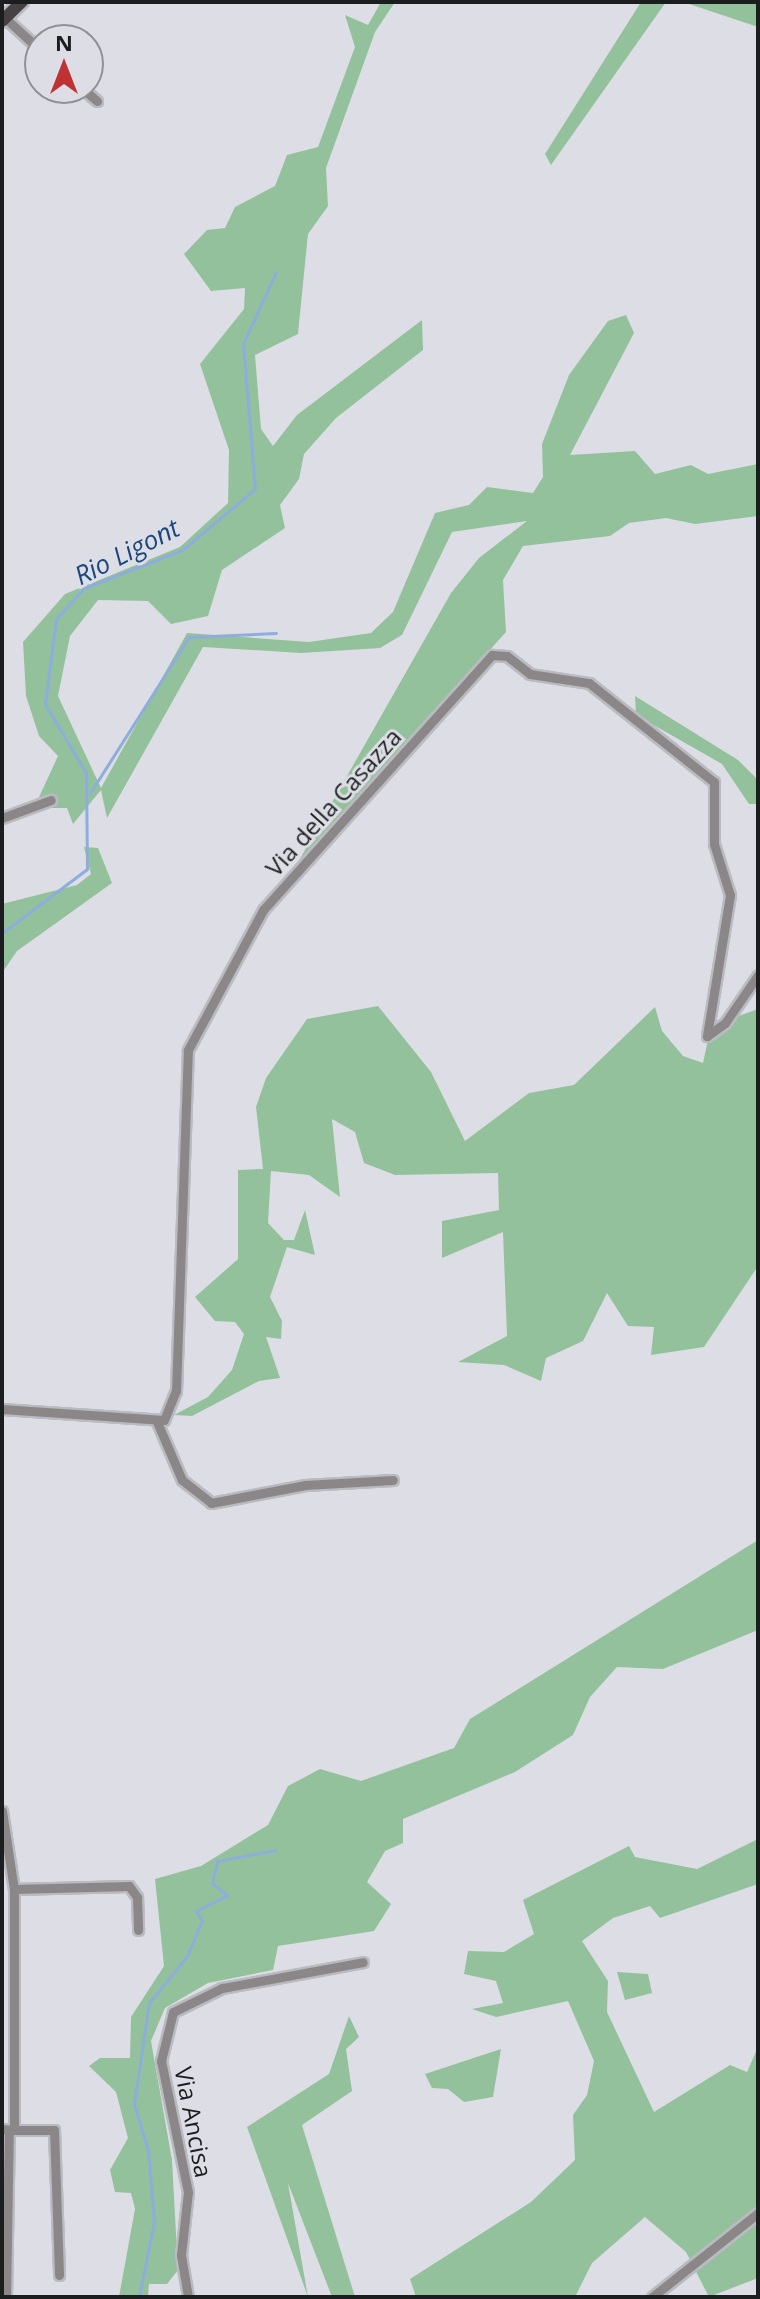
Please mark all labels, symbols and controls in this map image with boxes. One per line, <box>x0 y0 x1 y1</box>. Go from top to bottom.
north arrow <box>24 24 104 104</box>
text: N <box>55 27 73 57</box>
water label: Rio Ligont <box>69 512 185 592</box>
street label: Via della Casazza <box>259 722 407 882</box>
street label: Via Ancisa <box>169 2064 219 2180</box>

